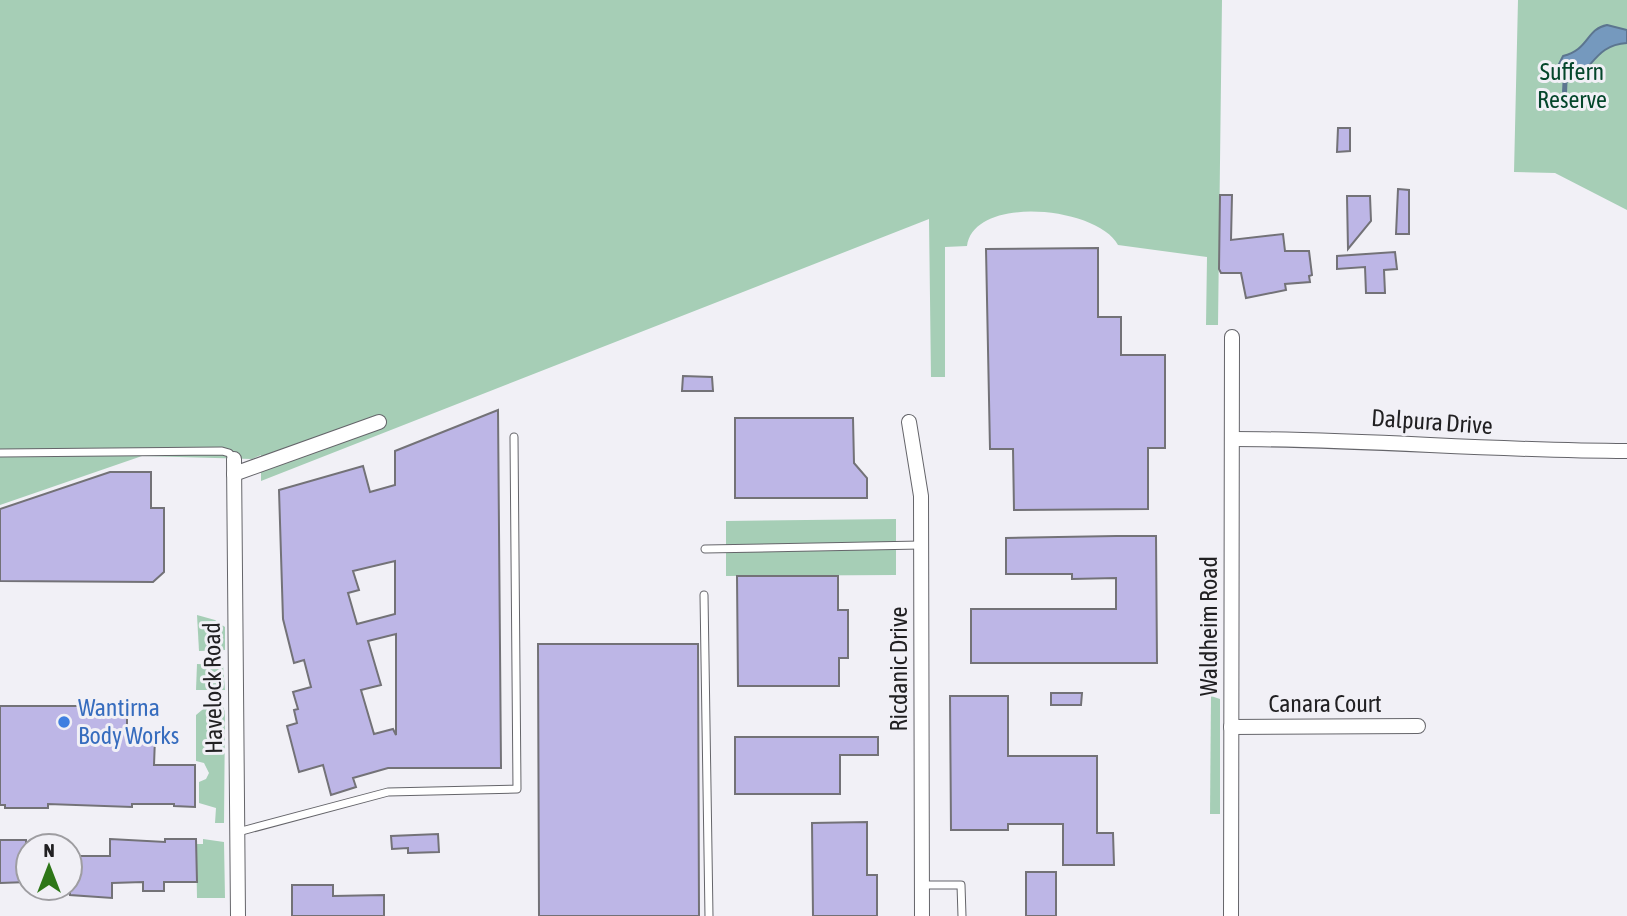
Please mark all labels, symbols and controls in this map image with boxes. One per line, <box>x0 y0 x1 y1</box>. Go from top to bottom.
park label: Suffern Reserve <box>1537 58 1607 113</box>
street label: Dalpura Drive <box>1370 404 1494 439</box>
street label: Waldheim Road <box>1195 556 1222 696</box>
street label: Ricdanic Drive <box>885 607 912 731</box>
street label: Havelock Road <box>198 622 227 754</box>
street label: Canara Court <box>1268 690 1382 717</box>
place label: Wantirna Body Works <box>78 694 179 749</box>
marker: Wantirna Body Works <box>56 714 72 730</box>
north arrow <box>14 832 84 902</box>
text: N <box>43 839 55 861</box>

